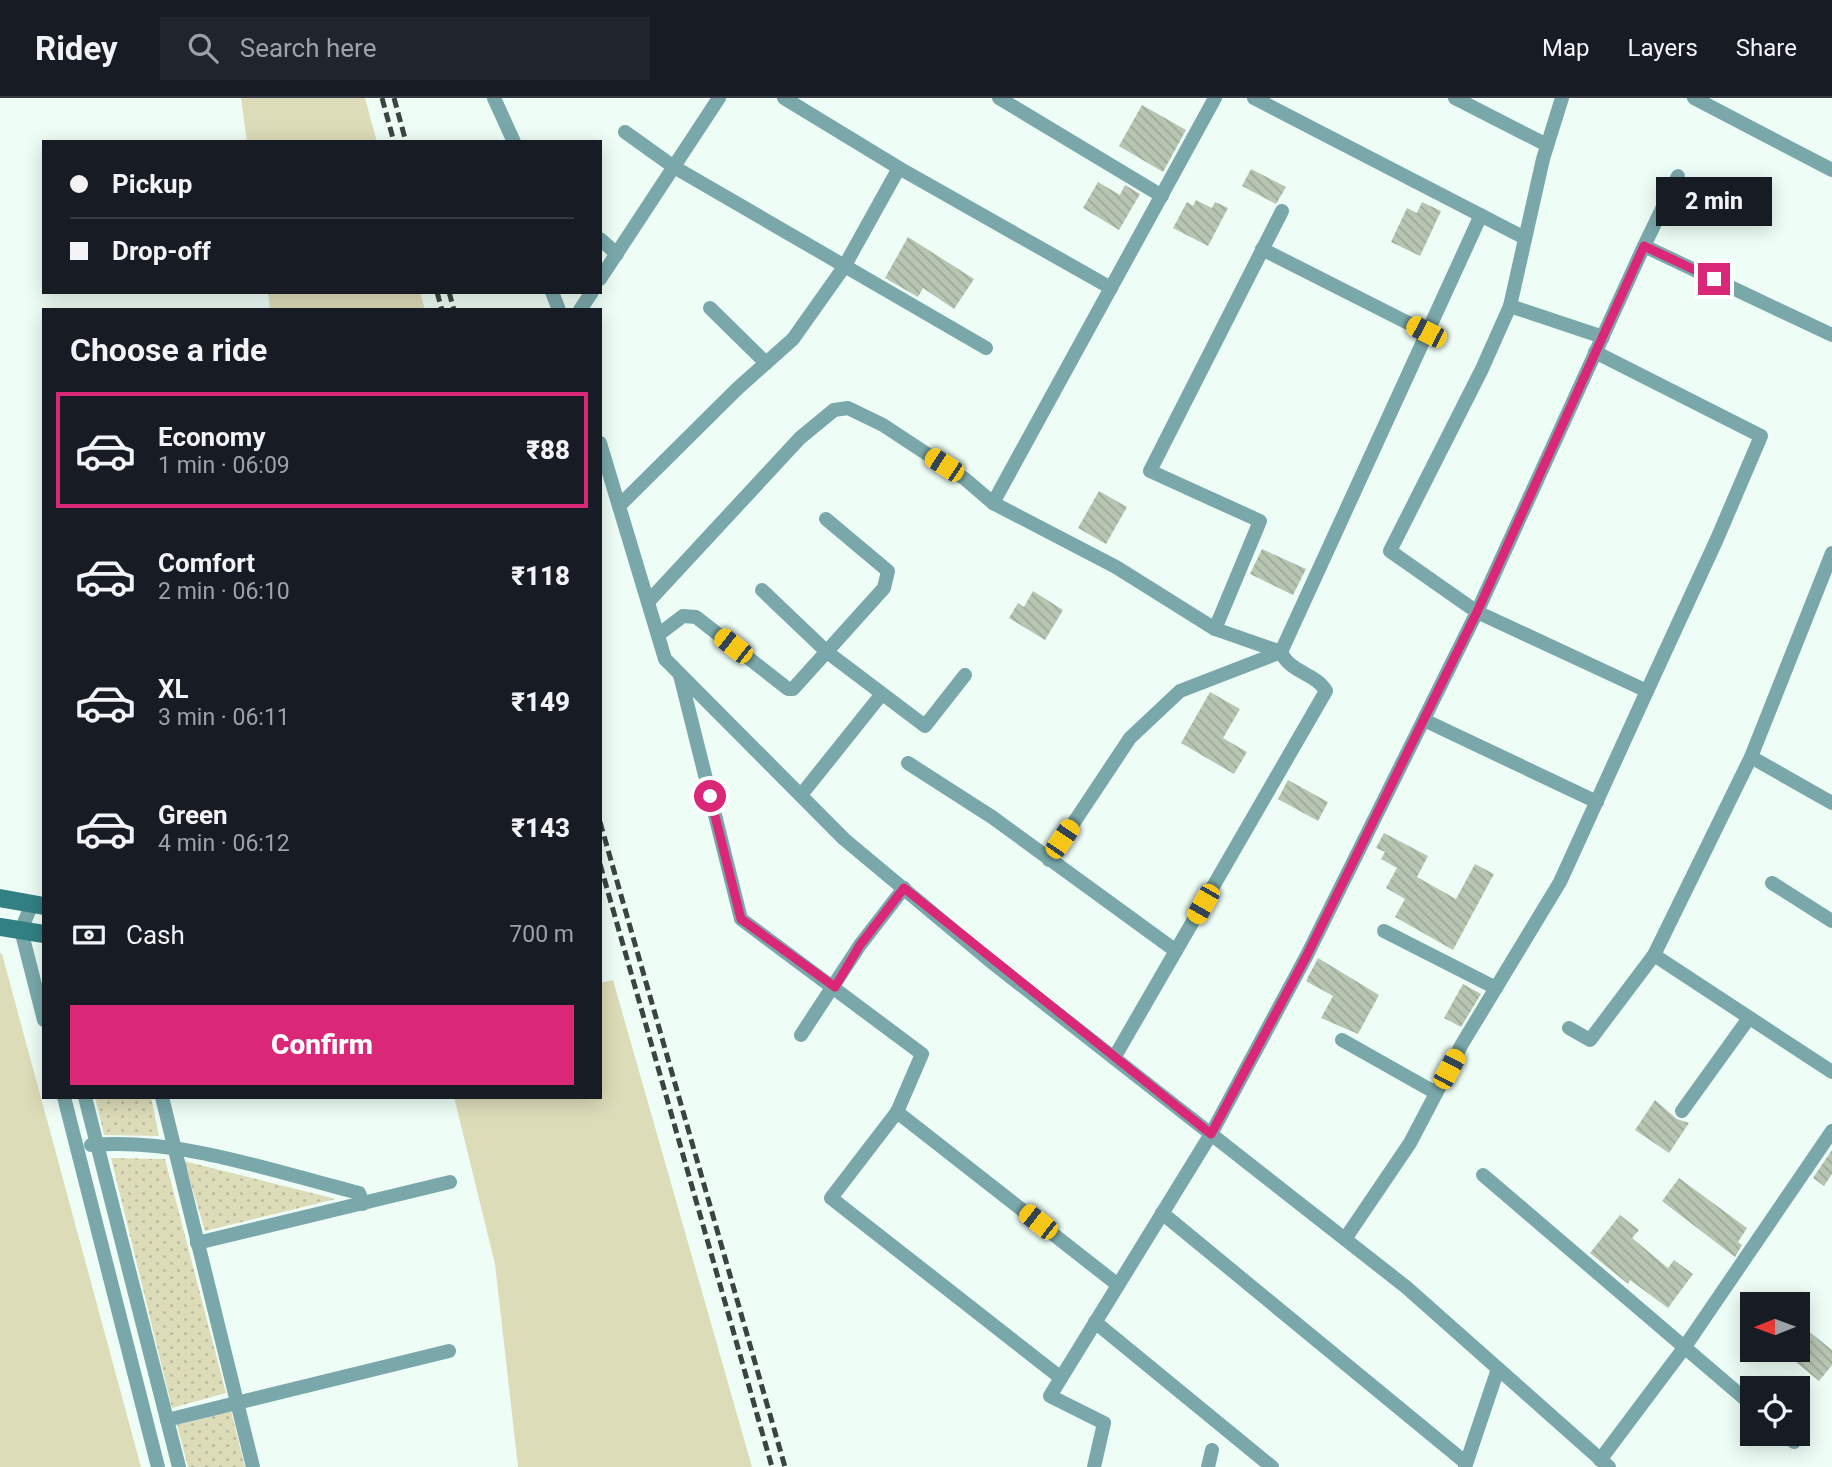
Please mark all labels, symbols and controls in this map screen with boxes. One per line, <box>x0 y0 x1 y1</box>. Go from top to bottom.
search box <box>160 17 650 80</box>
text: Ridey <box>35 29 118 68</box>
icon: search <box>184 29 222 67</box>
text: Search here <box>240 33 376 63</box>
text: Map <box>1542 34 1590 62</box>
text: Layers <box>1628 34 1698 62</box>
text: Share <box>1736 34 1797 62</box>
text: Pickup <box>112 169 192 199</box>
callout: 2 min <box>1656 178 1772 226</box>
text: 2 min <box>1685 188 1743 215</box>
text: Drop-off <box>112 236 211 266</box>
route end <box>1698 263 1730 295</box>
car <box>1403 313 1450 351</box>
text: Choose a ride <box>70 331 267 369</box>
icon: car <box>74 419 137 482</box>
text: Economy <box>158 422 265 452</box>
text: ₹88 <box>526 435 570 465</box>
car <box>921 445 968 485</box>
text: 1 min · 06:09 <box>158 452 290 479</box>
icon: car <box>74 545 137 608</box>
text: Comfort <box>158 548 255 578</box>
text: ₹118 <box>511 561 570 591</box>
text: 2 min · 06:10 <box>158 578 290 605</box>
car <box>710 625 757 667</box>
icon: car <box>74 671 137 734</box>
text: XL <box>158 674 189 704</box>
text: ₹149 <box>511 687 570 717</box>
text: 3 min · 06:11 <box>158 704 290 731</box>
route start <box>694 780 726 812</box>
icon: car <box>74 797 137 860</box>
text: Green <box>158 800 228 830</box>
text: ₹143 <box>511 813 570 843</box>
car <box>1042 816 1083 862</box>
text: 4 min · 06:12 <box>158 830 290 857</box>
car <box>1184 881 1223 927</box>
icon: cash <box>70 916 108 954</box>
text: Cash <box>126 920 185 950</box>
text: 700 m <box>509 921 574 948</box>
button: Confirm <box>70 1005 574 1085</box>
car <box>1430 1046 1469 1092</box>
car <box>1015 1201 1062 1243</box>
north arrow <box>1740 1292 1810 1362</box>
map controls <box>1740 1292 1810 1446</box>
button: locate <box>1740 1376 1810 1446</box>

